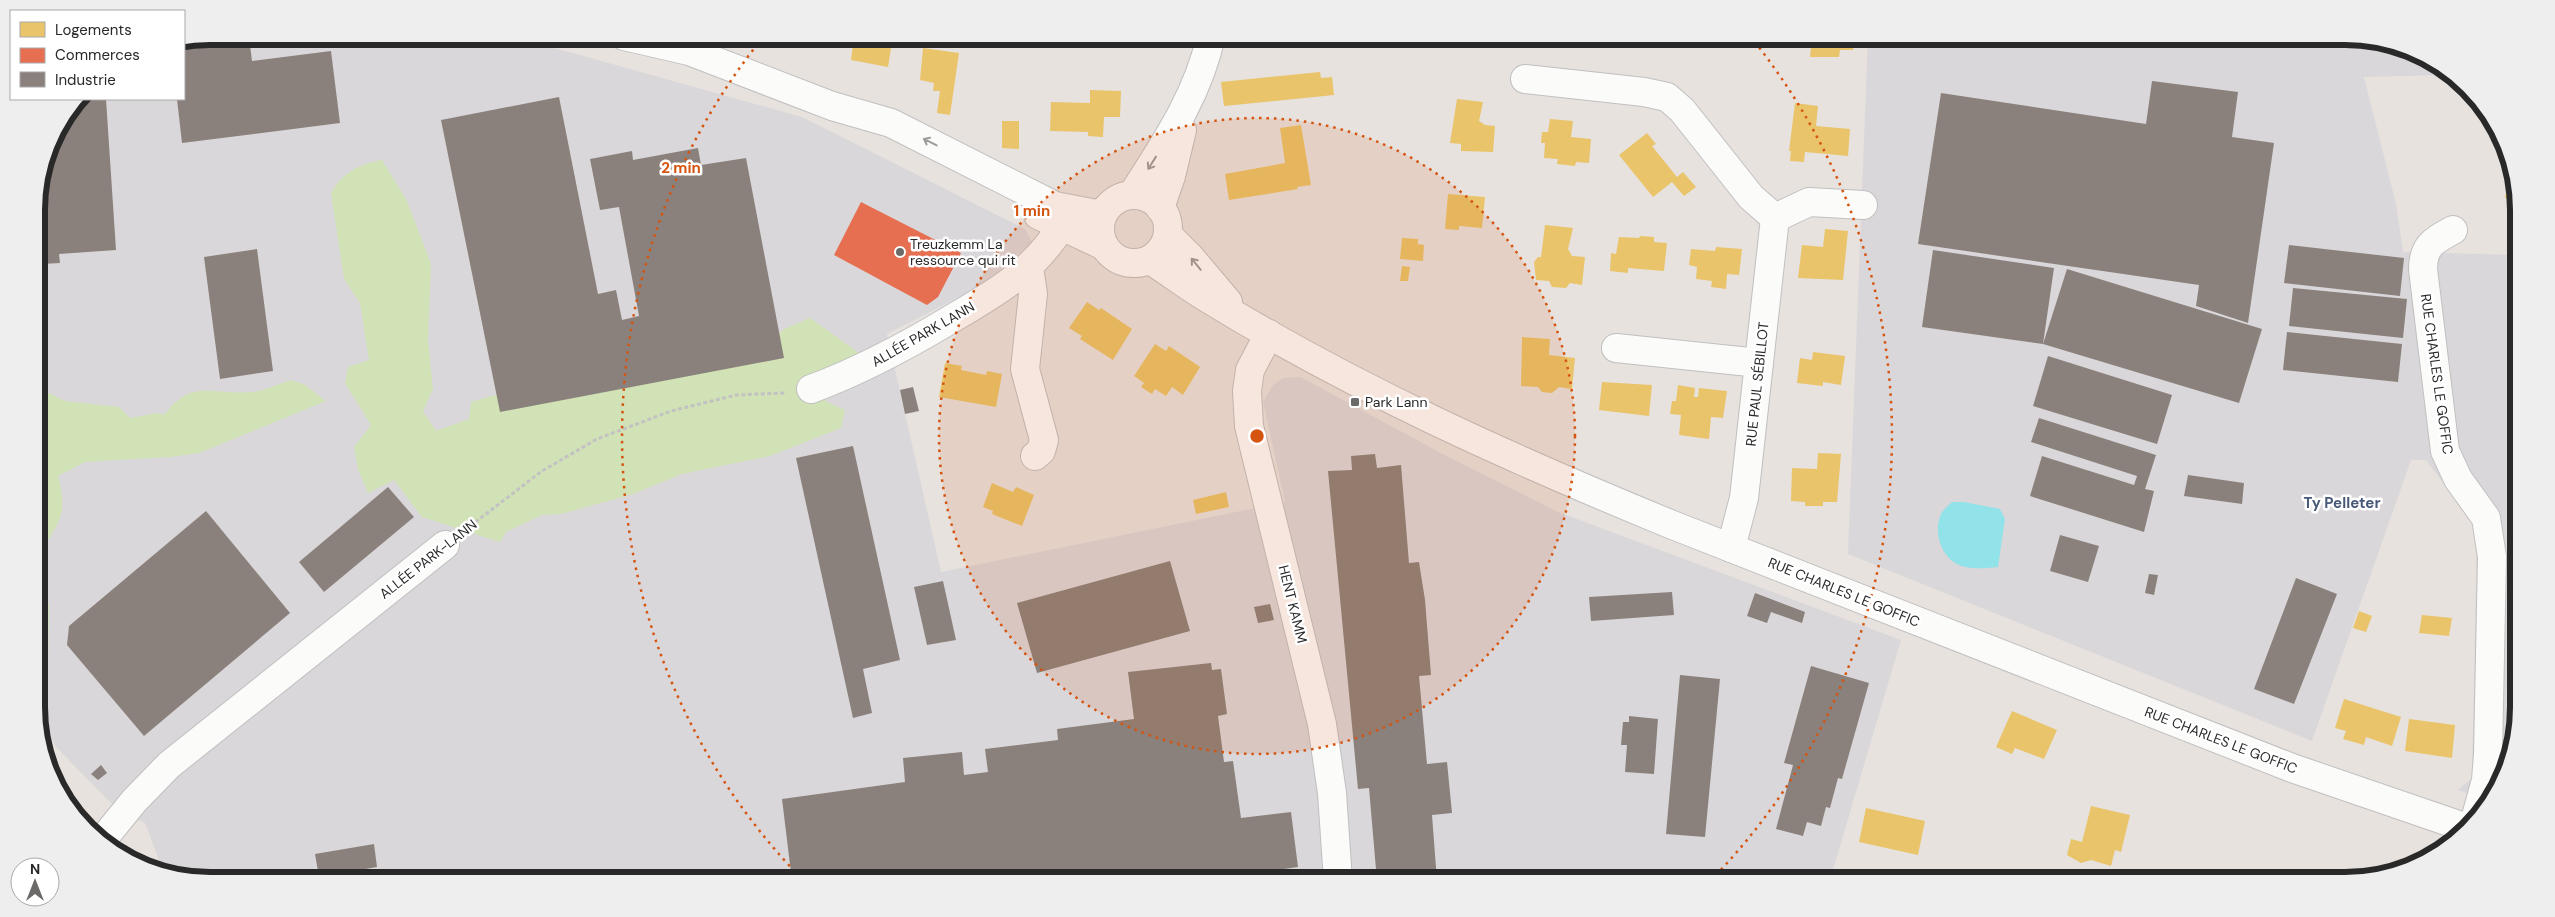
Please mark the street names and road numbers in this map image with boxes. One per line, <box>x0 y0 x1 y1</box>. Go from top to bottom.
street label: RUE CHARLES LE GOFFIC <box>2417 292 2457 456</box>
street label: ALLÉE PARK LANN <box>868 297 978 371</box>
street label: RUE PAUL SÉBILLOT <box>1742 321 1772 447</box>
street label: ALLÉE PARK-LANN <box>376 515 480 603</box>
street label: RUE CHARLES LE GOFFIC <box>1765 553 1923 631</box>
street label: HENT KAMM <box>1275 563 1311 645</box>
street label: RUE CHARLES LE GOFFIC <box>2142 703 2300 777</box>

